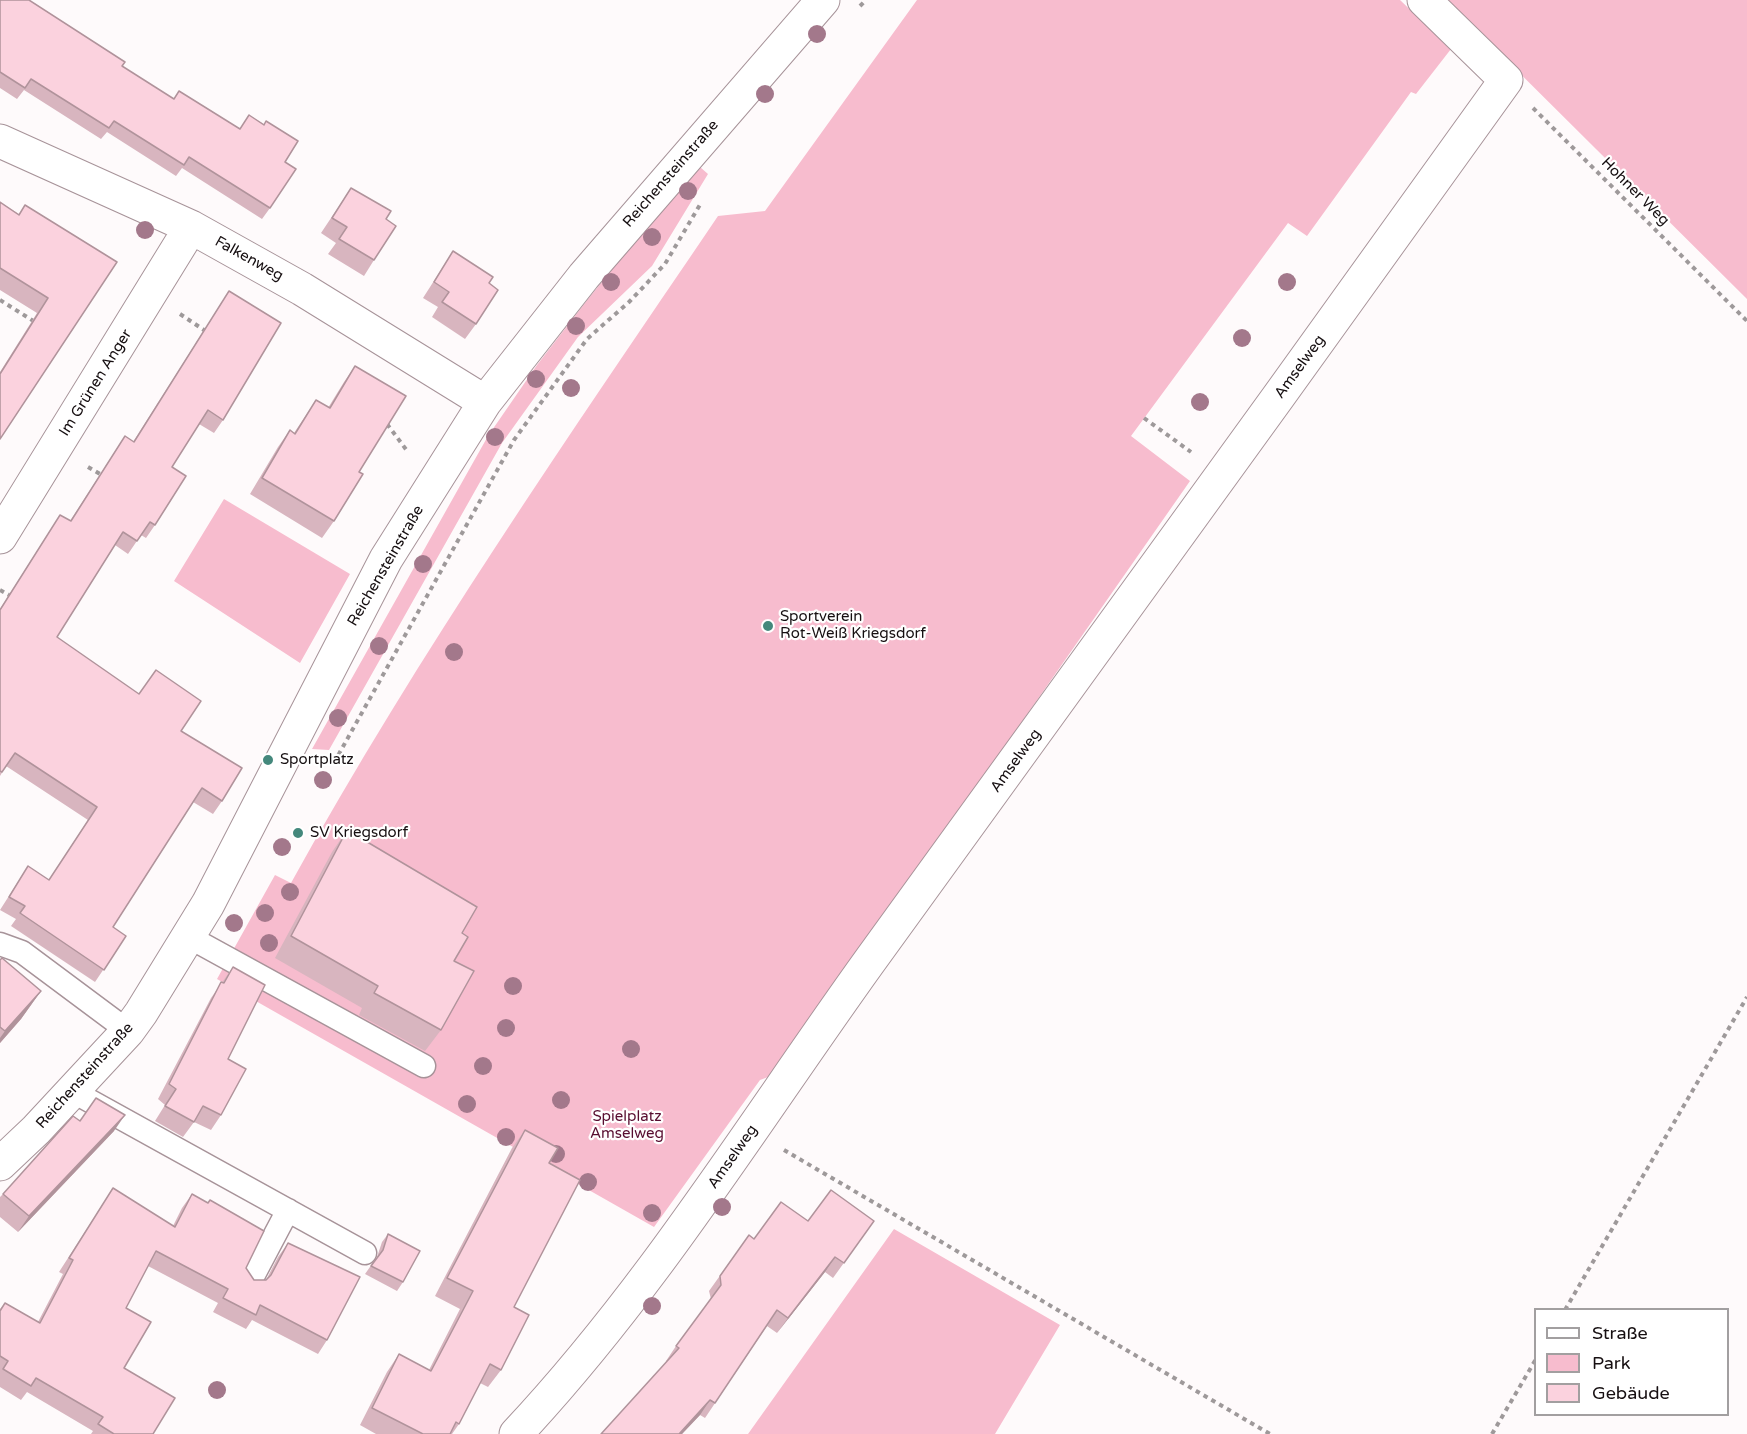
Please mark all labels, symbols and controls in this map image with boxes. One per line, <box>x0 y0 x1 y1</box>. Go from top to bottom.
street label: Reichensteinstraße <box>619 117 723 231</box>
street label: Hohner Weg <box>1597 154 1673 230</box>
street label: Falkenweg <box>212 233 286 285</box>
street label: Im Grünen Anger <box>56 326 136 440</box>
street label: Amselweg <box>1271 332 1329 402</box>
street label: Reichensteinstraße <box>344 502 428 630</box>
place label: Sportverein Rot-Weiß Kriegsdorf <box>780 608 926 643</box>
marker: Sportverein Rot-Weiß Kriegsdorf <box>761 619 775 633</box>
street label: Amselweg <box>987 726 1045 796</box>
place label: Sportplatz <box>280 751 354 769</box>
marker: Sportplatz <box>261 753 275 767</box>
place label: SV Kriegsdorf <box>310 824 408 842</box>
marker: SV Kriegsdorf <box>291 826 305 840</box>
street label: Reichensteinstraße <box>33 1019 137 1133</box>
park label: Spielplatz Amselweg <box>590 1108 664 1143</box>
street label: Amselweg <box>704 1122 762 1192</box>
legend <box>1534 1308 1729 1416</box>
text: Straße <box>1592 1322 1648 1344</box>
text: Park <box>1592 1352 1630 1374</box>
text: Gebäude <box>1592 1382 1670 1404</box>

